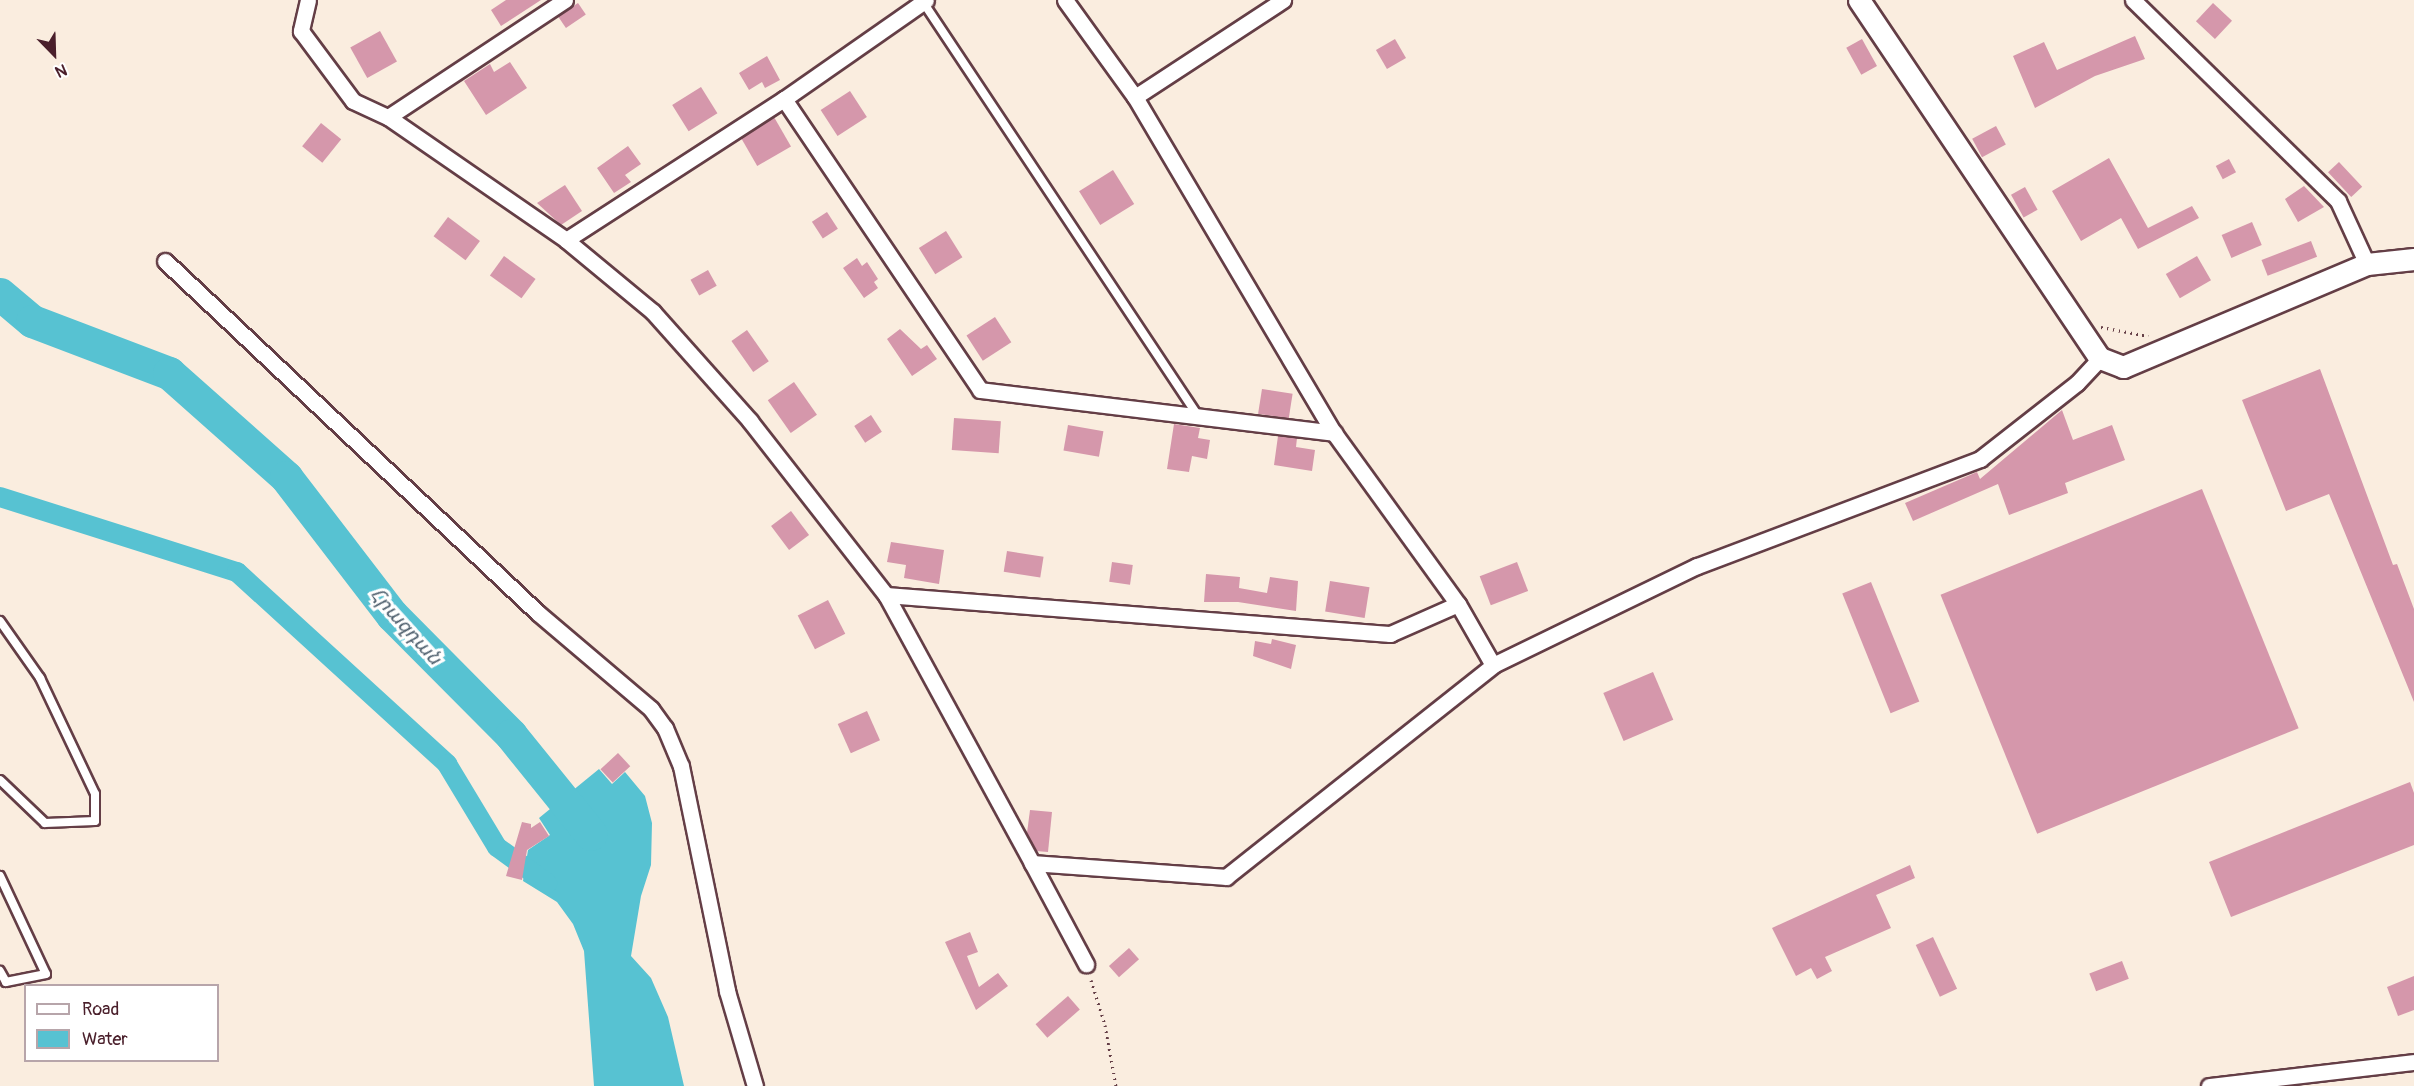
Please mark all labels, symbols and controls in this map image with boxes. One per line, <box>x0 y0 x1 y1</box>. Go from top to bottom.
north arrow <box>24 24 84 84</box>
text: N <box>52 59 70 82</box>
water label: Հրազդան <box>365 582 447 670</box>
legend <box>24 984 219 1062</box>
text: Road <box>82 998 119 1021</box>
text: Water <box>82 1028 128 1051</box>

